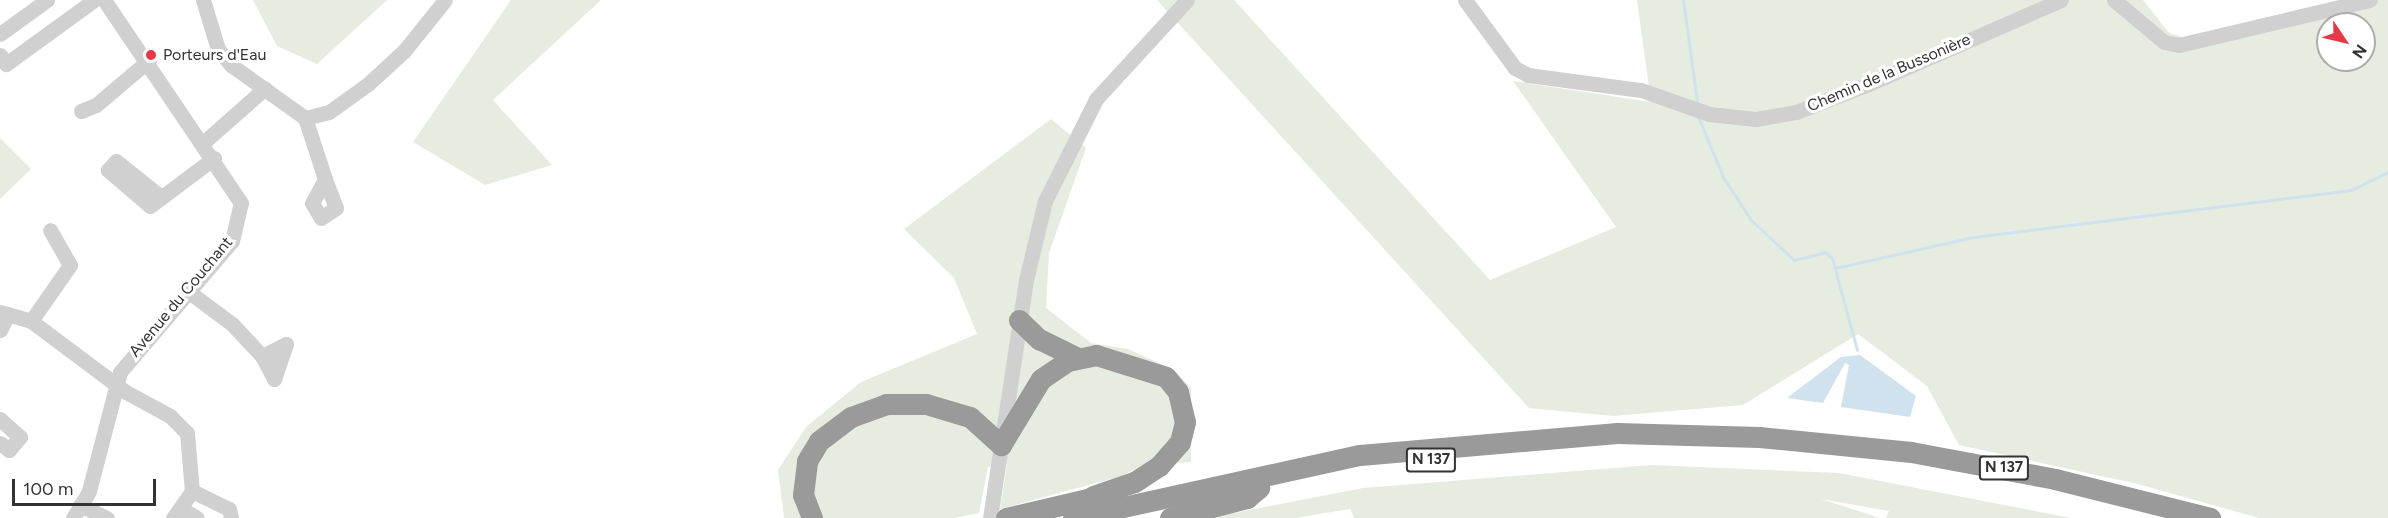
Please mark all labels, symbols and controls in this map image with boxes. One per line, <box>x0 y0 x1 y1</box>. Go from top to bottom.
north arrow <box>2316 12 2376 72</box>
street label: Chemin de la Bussonière <box>1804 30 1974 116</box>
text: N <box>2348 41 2371 62</box>
place label: Porteurs d'Eau <box>163 45 266 65</box>
marker: Porteurs d'Eau <box>144 48 158 62</box>
street label: Avenue du Couchant <box>125 233 237 361</box>
road number: N 137 <box>1406 448 1456 472</box>
road number: N 137 <box>1978 456 2030 480</box>
scale bar <box>15 467 159 505</box>
text: 100 m <box>23 478 73 500</box>

